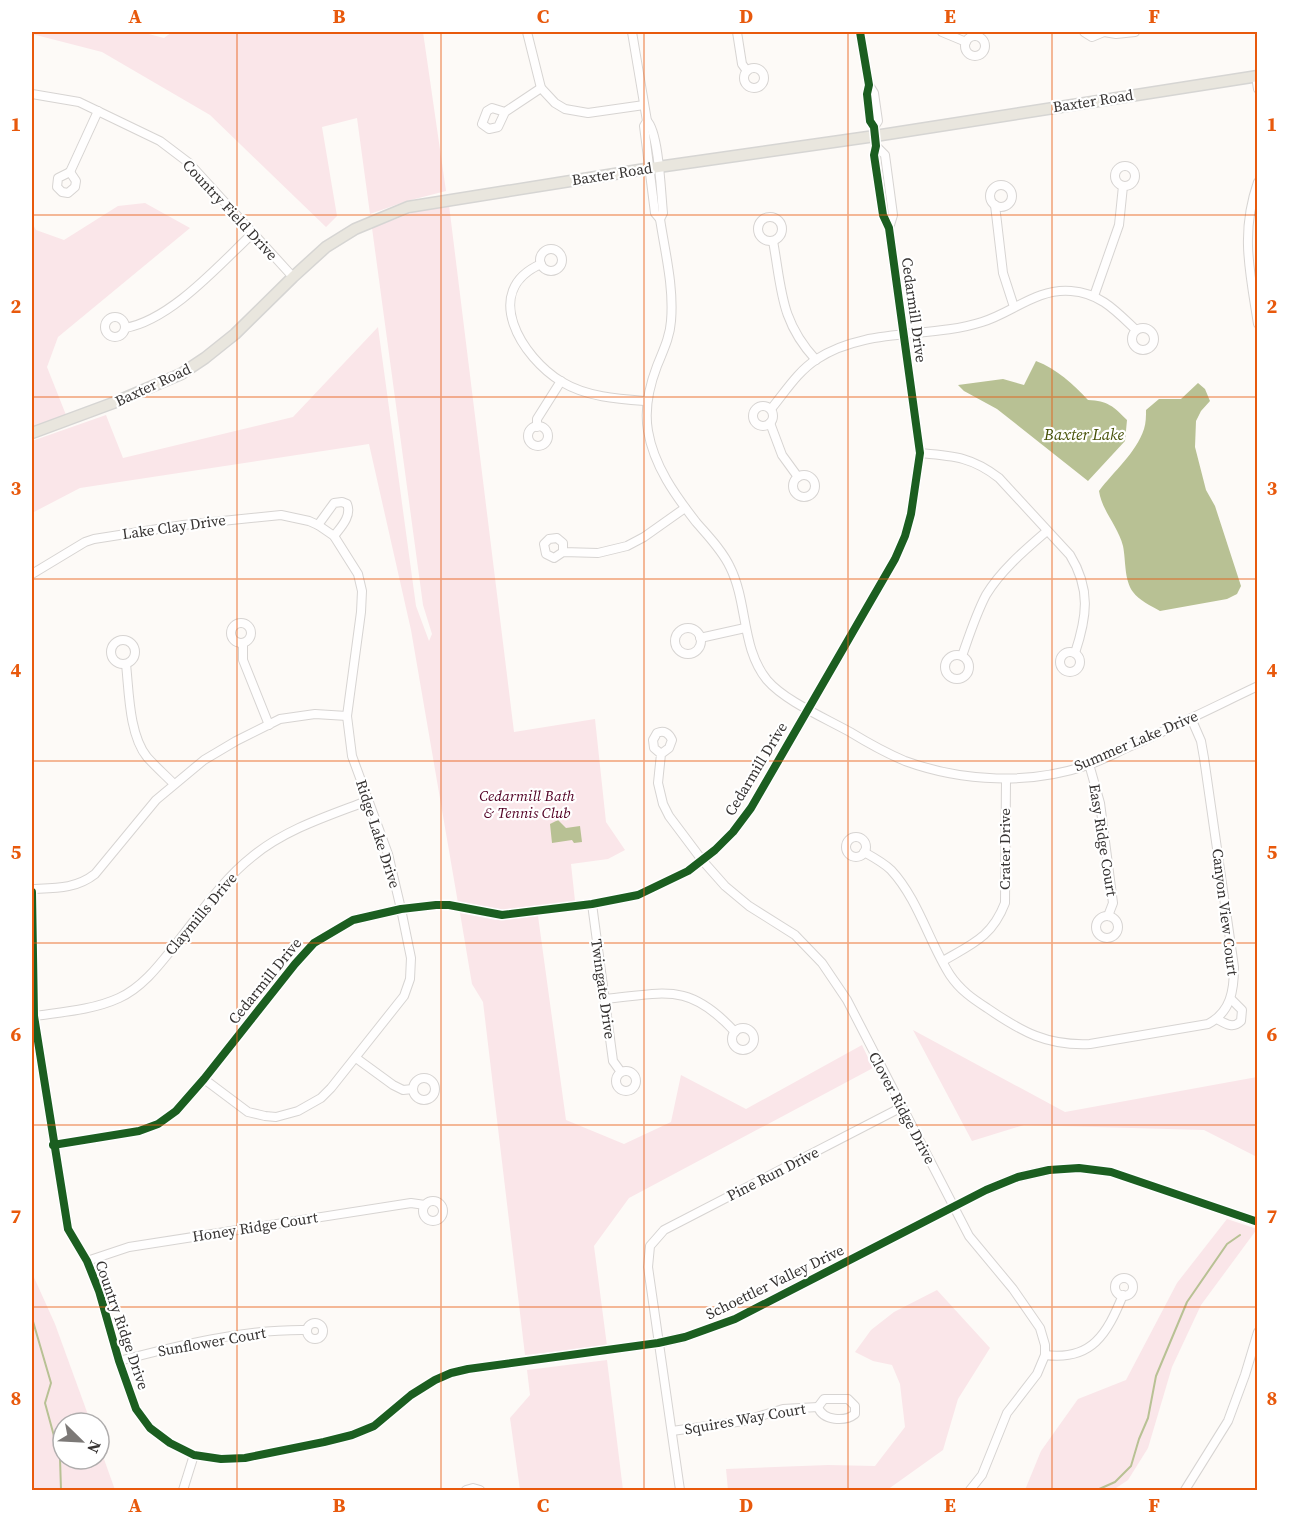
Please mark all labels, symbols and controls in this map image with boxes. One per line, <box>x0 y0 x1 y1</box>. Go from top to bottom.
text: A <box>128 2 142 30</box>
text: B <box>332 2 346 30</box>
text: C <box>537 2 549 30</box>
text: D <box>739 2 753 30</box>
text: E <box>944 2 956 30</box>
text: F <box>1148 2 1160 30</box>
street label: Baxter Road <box>1051 84 1135 117</box>
text: 1 <box>11 110 21 138</box>
text: 1 <box>1267 110 1277 138</box>
street label: Country Field Drive <box>178 155 283 265</box>
street label: Baxter Road <box>570 157 654 190</box>
street label: Cedarmill Drive <box>897 256 932 364</box>
text: 2 <box>11 292 22 320</box>
text: 2 <box>1267 292 1278 320</box>
street label: Baxter Road <box>111 358 195 411</box>
water label: Baxter Lake <box>1043 423 1124 445</box>
text: 3 <box>11 474 22 502</box>
text: 3 <box>1267 474 1278 502</box>
street label: Lake Clay Drive <box>121 509 227 544</box>
text: 4 <box>11 656 22 684</box>
text: 4 <box>1267 656 1278 684</box>
street label: Summer Lake Drive <box>1071 705 1201 776</box>
street label: Cedarmill Drive <box>719 718 792 820</box>
street label: Ridge Lake Drive <box>351 777 406 891</box>
street label: Easy Ridge Court <box>1084 782 1123 898</box>
park label: Cedarmill Bath & Tennis Club <box>479 785 575 823</box>
street label: Crater Drive <box>994 808 1015 890</box>
text: 5 <box>11 838 22 866</box>
text: 5 <box>1267 838 1278 866</box>
street label: Canyon View Court <box>1207 847 1244 977</box>
street label: Claymills Drive <box>160 868 242 960</box>
street label: Cedarmill Drive <box>223 933 306 1028</box>
street label: Twingate Drive <box>586 938 621 1041</box>
text: 6 <box>11 1020 22 1048</box>
text: 6 <box>1267 1020 1278 1048</box>
street label: Clover Ridge Drive <box>864 1048 941 1168</box>
street label: Pine Run Drive <box>723 1141 823 1206</box>
text: 7 <box>11 1202 22 1230</box>
text: 7 <box>1267 1202 1278 1230</box>
street label: Honey Ridge Court <box>191 1206 319 1247</box>
street label: Schoettler Valley Drive <box>702 1239 848 1324</box>
street label: Country Ridge Drive <box>91 1257 155 1393</box>
street label: Sunflower Court <box>156 1322 268 1361</box>
text: 8 <box>11 1384 21 1412</box>
text: 8 <box>1267 1384 1277 1412</box>
street label: Squires Way Court <box>683 1398 807 1439</box>
north arrow <box>51 1411 111 1471</box>
text: N <box>82 1437 107 1457</box>
text: A <box>128 1491 142 1519</box>
text: B <box>332 1491 346 1519</box>
text: C <box>537 1491 549 1519</box>
text: D <box>739 1491 753 1519</box>
text: E <box>944 1491 956 1519</box>
text: F <box>1148 1491 1160 1519</box>

